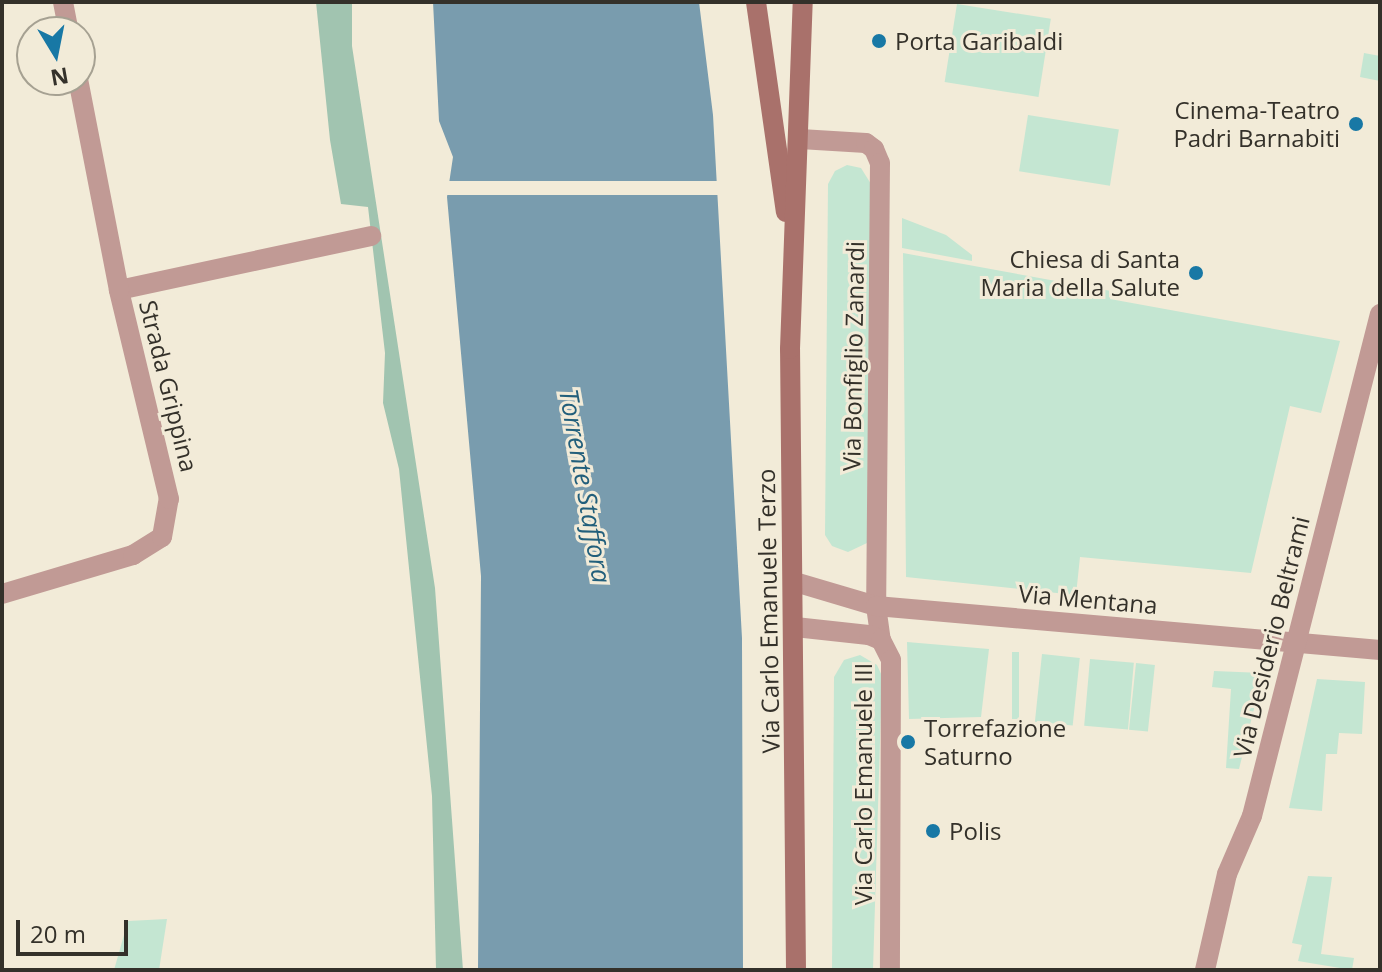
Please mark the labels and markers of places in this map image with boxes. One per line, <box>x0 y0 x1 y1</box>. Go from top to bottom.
place label: Porta Garibaldi <box>895 27 1063 55</box>
marker: Porta Garibaldi <box>870 32 888 50</box>
place label: Cinema-Teatro Padri Barnabiti <box>1173 96 1340 152</box>
marker: Cinema-Teatro Padri Barnabiti <box>1347 115 1365 133</box>
place label: Chiesa di Santa Maria della Salute <box>980 245 1180 301</box>
marker: Chiesa di Santa Maria della Salute <box>1187 264 1205 282</box>
place label: Torrefazione Saturno <box>924 714 1066 770</box>
marker: Torrefazione Saturno <box>899 733 917 751</box>
place label: Polis <box>949 817 1001 845</box>
marker: Polis <box>924 822 942 840</box>

